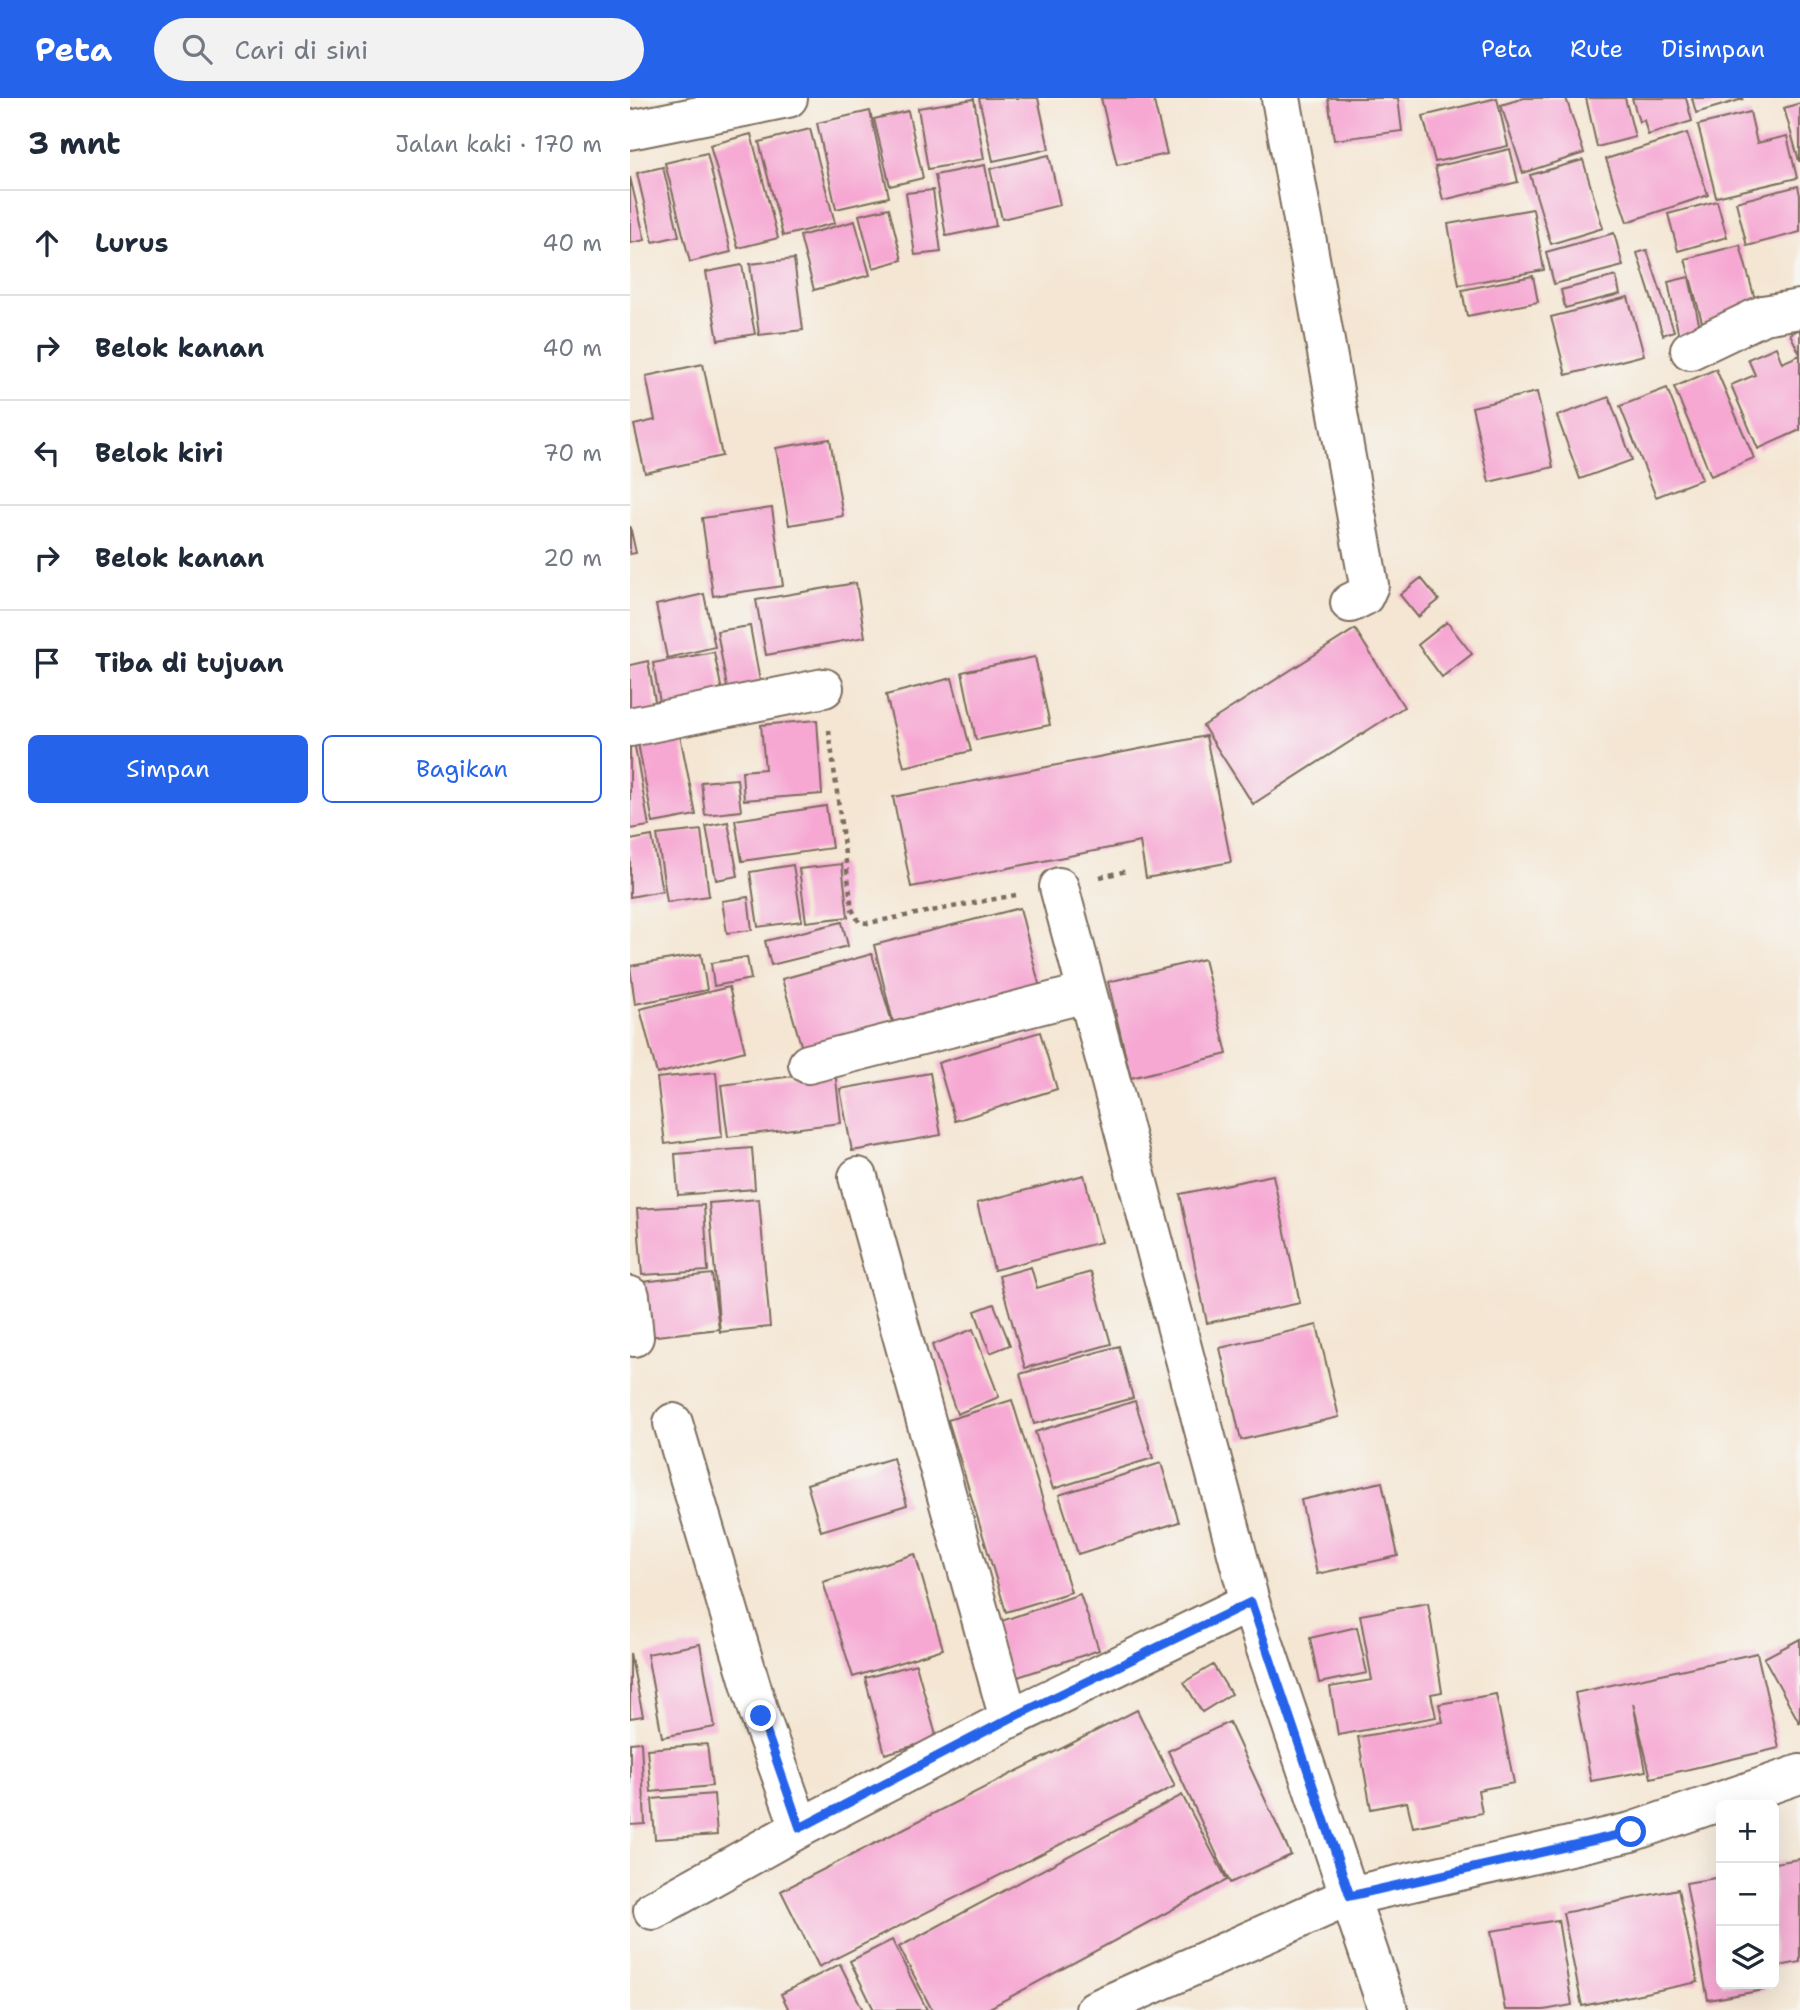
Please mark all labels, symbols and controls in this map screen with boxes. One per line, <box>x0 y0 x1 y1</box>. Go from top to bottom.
search box <box>154 18 644 81</box>
text: Peta <box>35 27 112 72</box>
icon: search <box>178 30 216 68</box>
text: Cari di sini <box>234 32 368 67</box>
text: Peta <box>1481 33 1532 65</box>
text: Rute <box>1570 33 1623 65</box>
text: Disimpan <box>1661 33 1765 65</box>
text: 3 mnt <box>28 123 121 164</box>
text: Jalan kaki · 170 m <box>395 129 602 159</box>
icon: ahead <box>28 224 66 262</box>
text: Lurus <box>95 225 168 260</box>
text: 40 m <box>542 228 602 258</box>
icon: right <box>28 329 66 367</box>
text: Belok kanan <box>95 330 264 365</box>
text: 40 m <box>542 333 602 363</box>
icon: left <box>28 434 66 472</box>
text: Belok kiri <box>95 435 224 470</box>
text: 70 m <box>543 438 602 468</box>
icon: right <box>28 539 66 577</box>
text: Belok kanan <box>95 540 264 575</box>
text: 20 m <box>543 543 602 573</box>
icon: arrive <box>28 644 66 682</box>
text: Tiba di tujuan <box>95 645 284 680</box>
button: Simpan <box>28 735 308 803</box>
button: Bagikan <box>322 735 602 803</box>
route end <box>745 1700 776 1731</box>
map controls <box>1716 1800 1779 1989</box>
button: + <box>1716 1800 1779 1863</box>
route start <box>1615 1816 1646 1847</box>
button: − <box>1716 1863 1779 1926</box>
button: layers <box>1716 1926 1779 1989</box>

